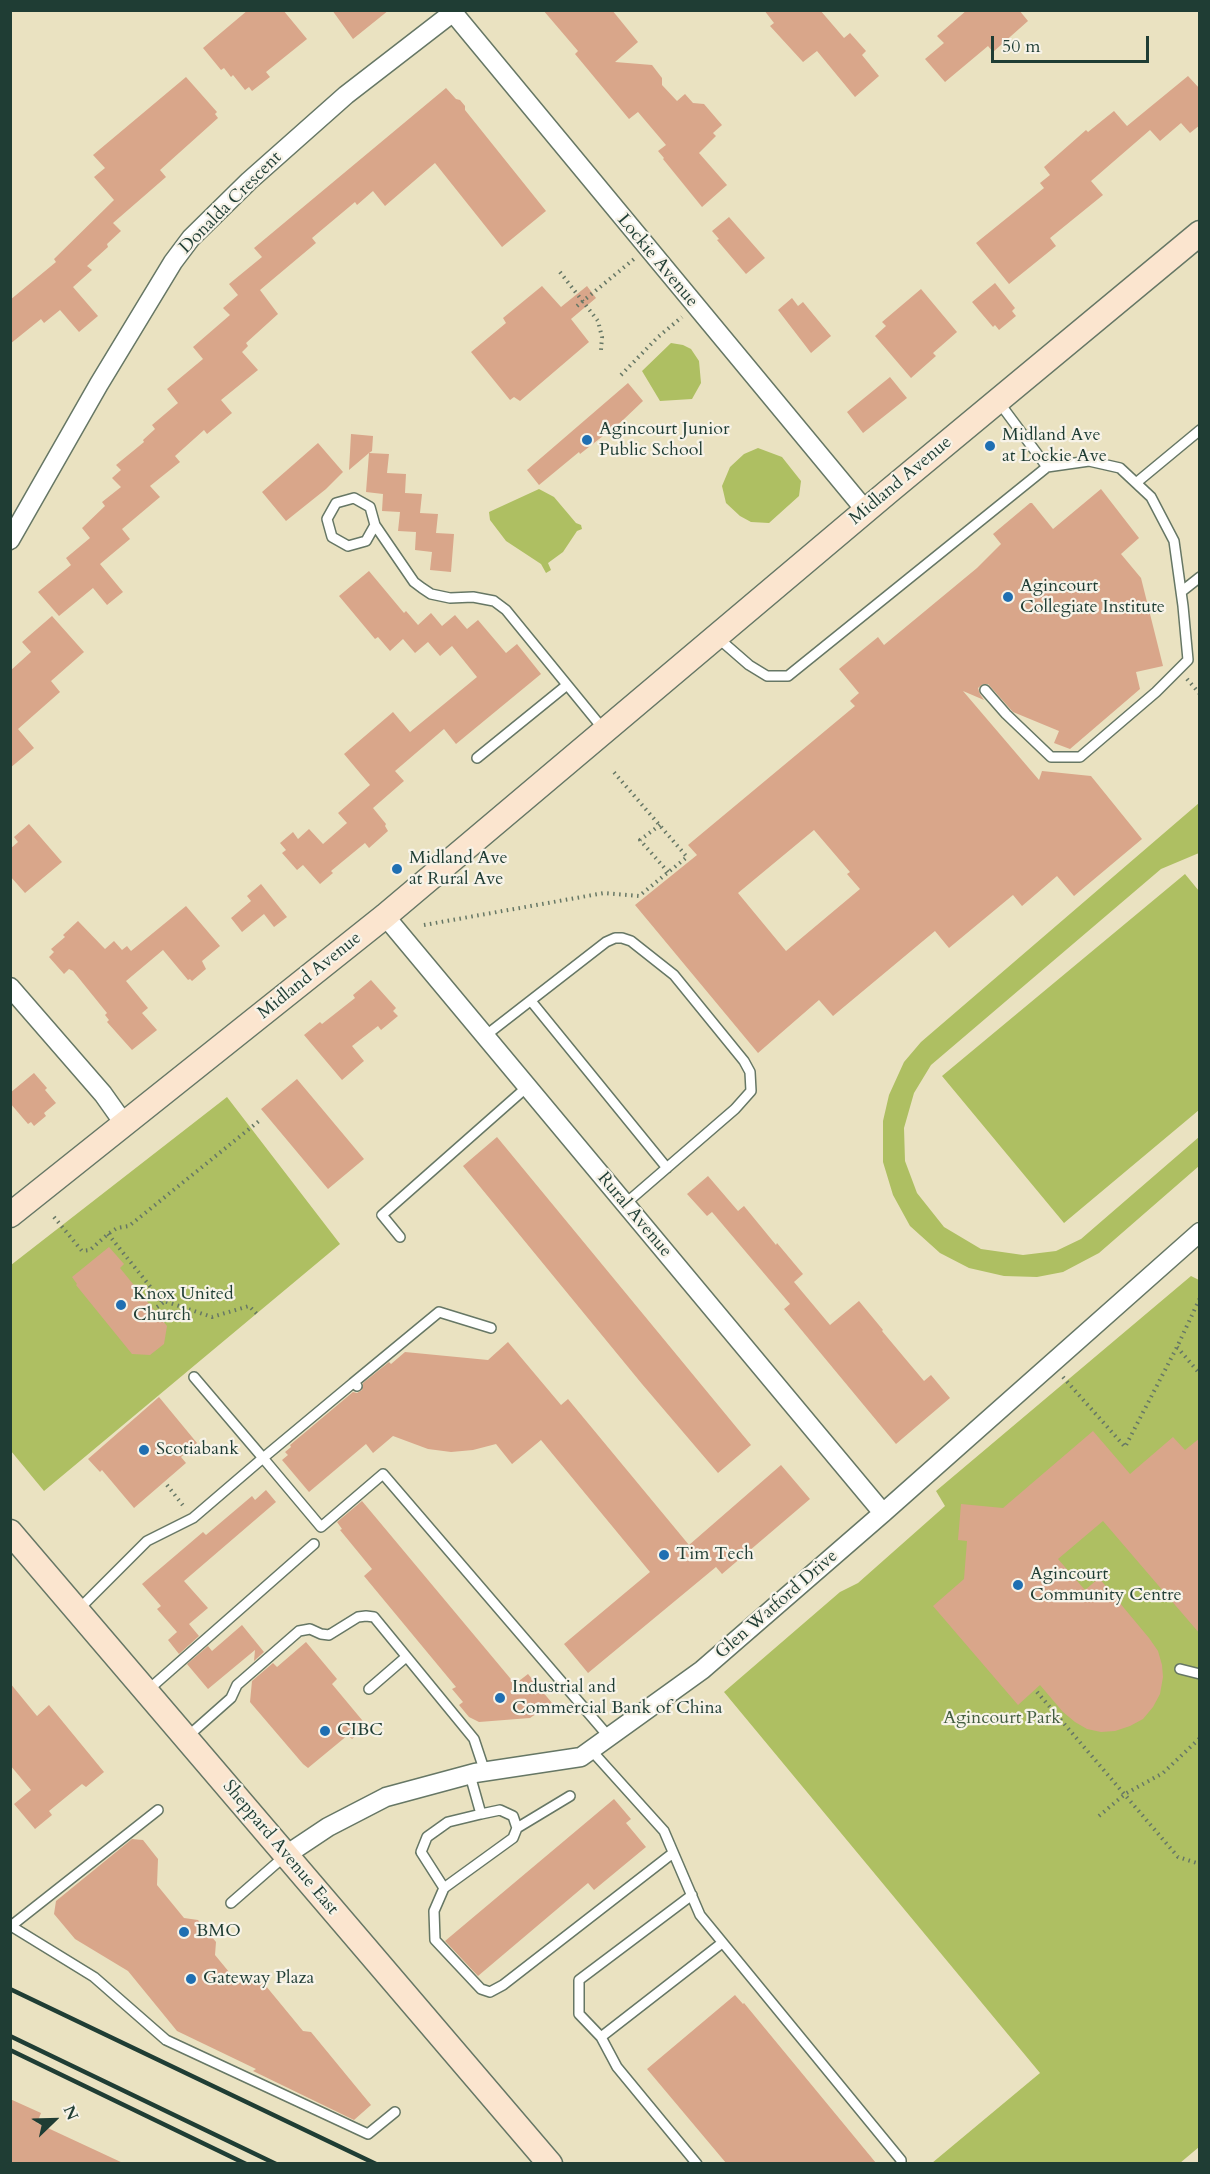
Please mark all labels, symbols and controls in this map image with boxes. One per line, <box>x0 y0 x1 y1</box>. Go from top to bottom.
scale bar <box>994 24 1152 62</box>
text: 50 m <box>1002 34 1041 59</box>
street label: Donalda Crescent <box>175 147 287 259</box>
street label: Lockie Avenue <box>612 210 702 312</box>
place label: Agincourt Junior Public School <box>599 419 730 462</box>
place label: Midland Ave at Lockie Ave <box>1002 425 1107 468</box>
street label: Midland Avenue <box>845 432 957 530</box>
marker: Agincourt Junior Public School <box>580 433 594 447</box>
marker: Midland Ave at Lockie Ave <box>983 439 997 453</box>
place label: Agincourt Collegiate Institute <box>1020 576 1165 618</box>
marker: Agincourt Collegiate Institute <box>1001 590 1015 604</box>
place label: Midland Ave at Rural Ave <box>409 848 508 890</box>
marker: Midland Ave at Rural Ave <box>390 862 404 876</box>
street label: Midland Avenue <box>254 928 366 1024</box>
street label: Rural Avenue <box>592 1168 676 1262</box>
place label: Knox United Church <box>133 1284 234 1326</box>
marker: Knox United Church <box>114 1298 128 1312</box>
place label: Scotiabank <box>156 1439 239 1461</box>
marker: Scotiabank <box>137 1443 151 1457</box>
place label: Tim Tech <box>676 1544 754 1566</box>
street label: Glen Watford Drive <box>711 1546 843 1664</box>
marker: Tim Tech <box>657 1548 671 1562</box>
place label: Agincourt Community Centre <box>1030 1564 1182 1606</box>
marker: Agincourt Community Centre <box>1011 1578 1025 1592</box>
place label: Industrial and Commercial Bank of China <box>512 1677 723 1720</box>
marker: Industrial and Commercial Bank of China <box>493 1691 507 1705</box>
park label: Agincourt Park <box>943 1708 1061 1730</box>
place label: CIBC <box>337 1720 383 1742</box>
marker: CIBC <box>318 1724 332 1738</box>
street label: Sheppard Avenue East <box>217 1776 343 1920</box>
place label: BMO <box>196 1921 241 1943</box>
marker: BMO <box>177 1925 191 1939</box>
place label: Gateway Plaza <box>203 1968 314 1990</box>
marker: Gateway Plaza <box>184 1972 198 1986</box>
north arrow <box>24 2090 84 2150</box>
text: N <box>58 2102 83 2124</box>

